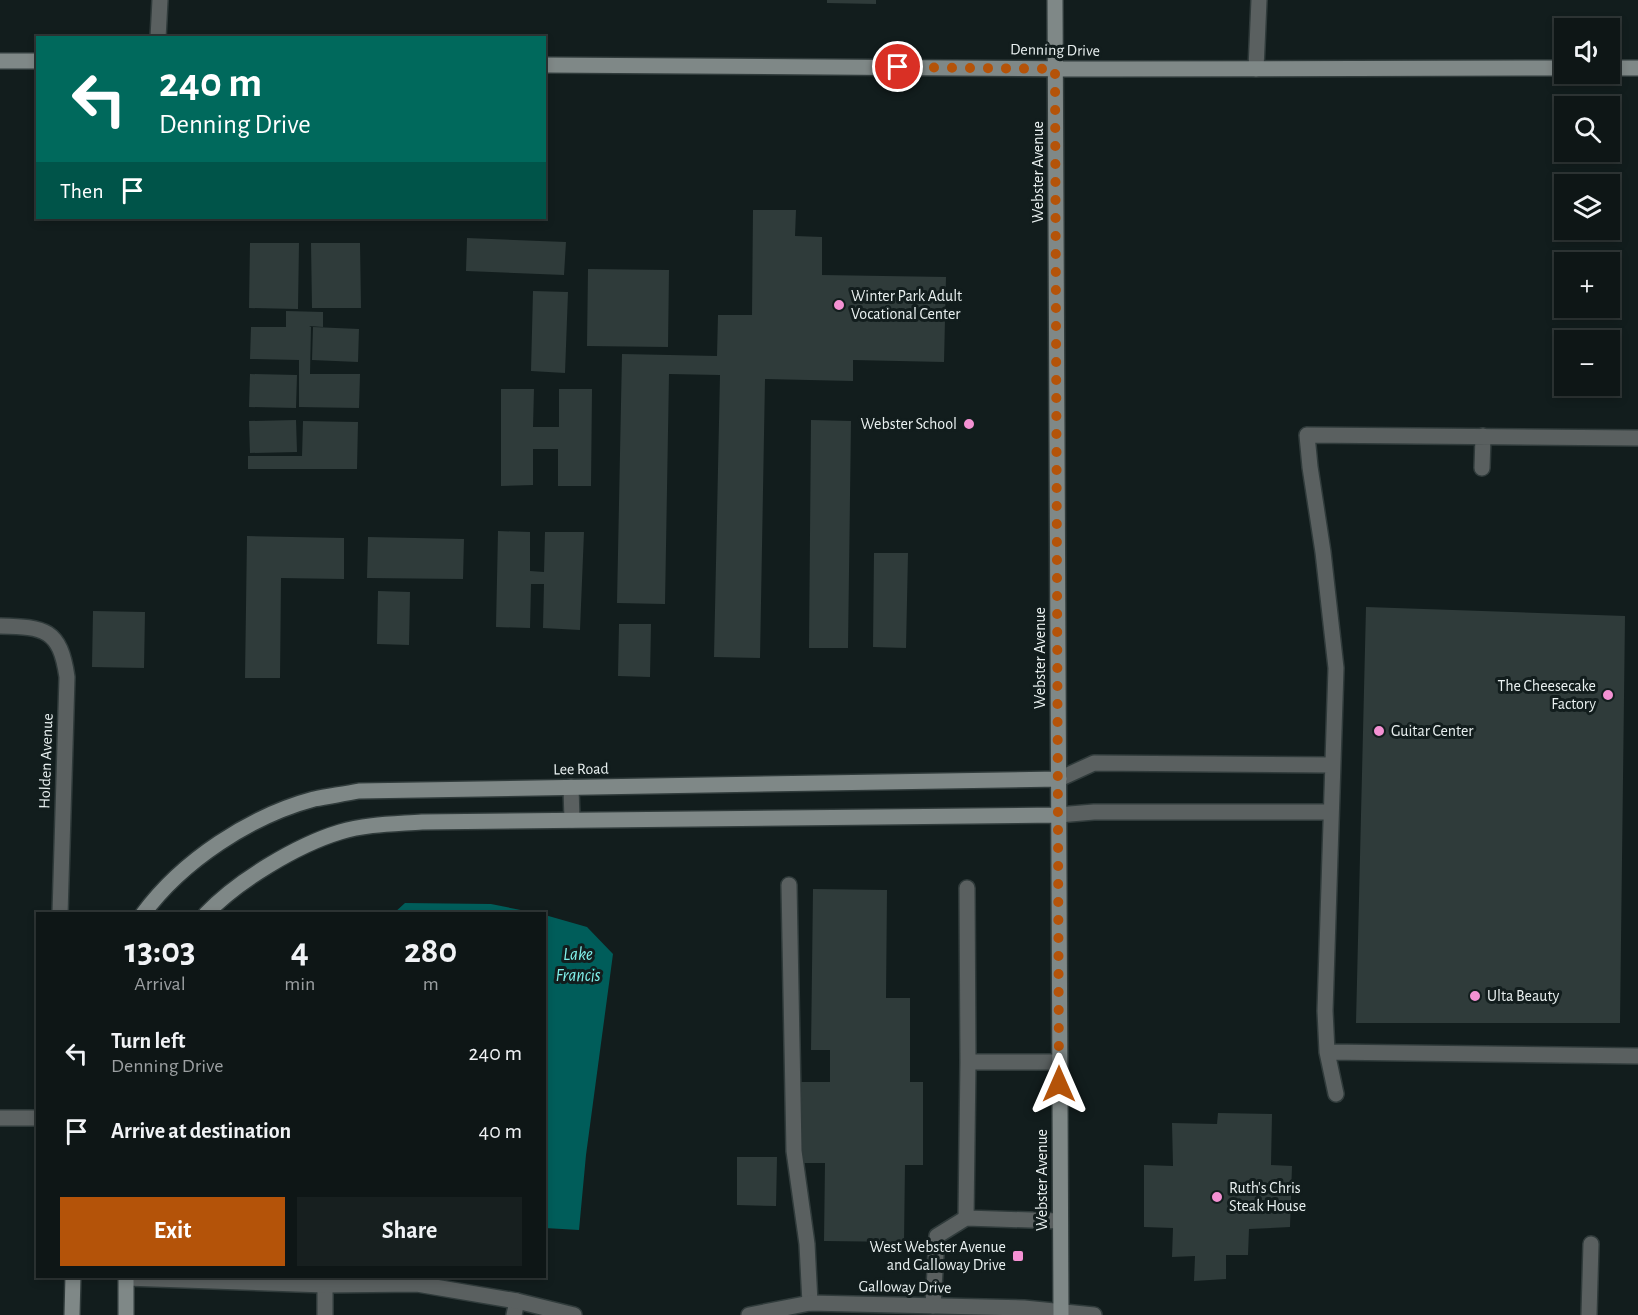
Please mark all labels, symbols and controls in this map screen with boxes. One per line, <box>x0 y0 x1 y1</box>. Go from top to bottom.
map controls <box>1554 18 1620 396</box>
button: sound <box>1554 18 1620 84</box>
pin <box>872 41 923 92</box>
street label: Denning Drive <box>1010 41 1100 59</box>
icon: arrive <box>881 50 914 83</box>
icon: left <box>60 60 138 138</box>
text: 240 m <box>159 62 262 104</box>
button: search <box>1554 96 1620 162</box>
text: Denning Drive <box>159 111 311 138</box>
street label: Webster Avenue <box>1030 121 1046 223</box>
icon: arrive <box>116 174 149 207</box>
button: layers <box>1554 174 1620 240</box>
text: Then <box>60 180 104 202</box>
button: + <box>1554 252 1620 318</box>
place label: Winter Park Adult Vocational Center <box>851 288 962 322</box>
marker: Winter Park Adult Vocational Center <box>832 298 846 312</box>
button: − <box>1554 330 1620 396</box>
place label: Webster School <box>860 416 957 432</box>
marker: Webster School <box>962 417 976 431</box>
street label: Webster Avenue <box>1032 607 1048 709</box>
place label: The Cheesecake Factory <box>1497 678 1596 713</box>
marker: The Cheesecake Factory <box>1601 688 1615 702</box>
street label: Holden Avenue <box>36 713 56 809</box>
place label: Guitar Center <box>1391 723 1474 739</box>
marker: Guitar Center <box>1372 724 1386 738</box>
street label: Lee Road <box>553 761 609 777</box>
text: 13:03 <box>125 933 196 969</box>
text: 4 <box>291 933 309 969</box>
text: 280 <box>404 933 457 969</box>
water label: Lake Francis <box>556 946 601 985</box>
text: Arrival <box>134 974 186 994</box>
text: min <box>284 974 315 994</box>
text: m <box>423 974 439 994</box>
place label: Ulta Beauty <box>1487 988 1560 1005</box>
marker: Ulta Beauty <box>1468 989 1482 1003</box>
text: Turn left <box>111 1030 185 1052</box>
icon: left <box>60 1037 93 1070</box>
text: 240 m <box>469 1042 522 1064</box>
position arrow <box>1027 1052 1091 1116</box>
text: Denning Drive <box>111 1056 223 1076</box>
icon: arrive <box>60 1115 93 1148</box>
text: Arrive at destination <box>111 1120 291 1142</box>
text: 40 m <box>479 1120 522 1142</box>
street label: Webster Avenue <box>1034 1129 1050 1231</box>
place label: Ruth's Chris Steak House <box>1229 1180 1306 1214</box>
marker: Ruth's Chris Steak House <box>1210 1190 1224 1204</box>
button: Exit <box>60 1197 285 1266</box>
button: Share <box>297 1197 522 1266</box>
place label: West Webster Avenue and Galloway Drive <box>870 1239 1006 1274</box>
marker: West Webster Avenue and Galloway Drive <box>1011 1249 1025 1263</box>
street label: Galloway Drive <box>858 1278 952 1297</box>

